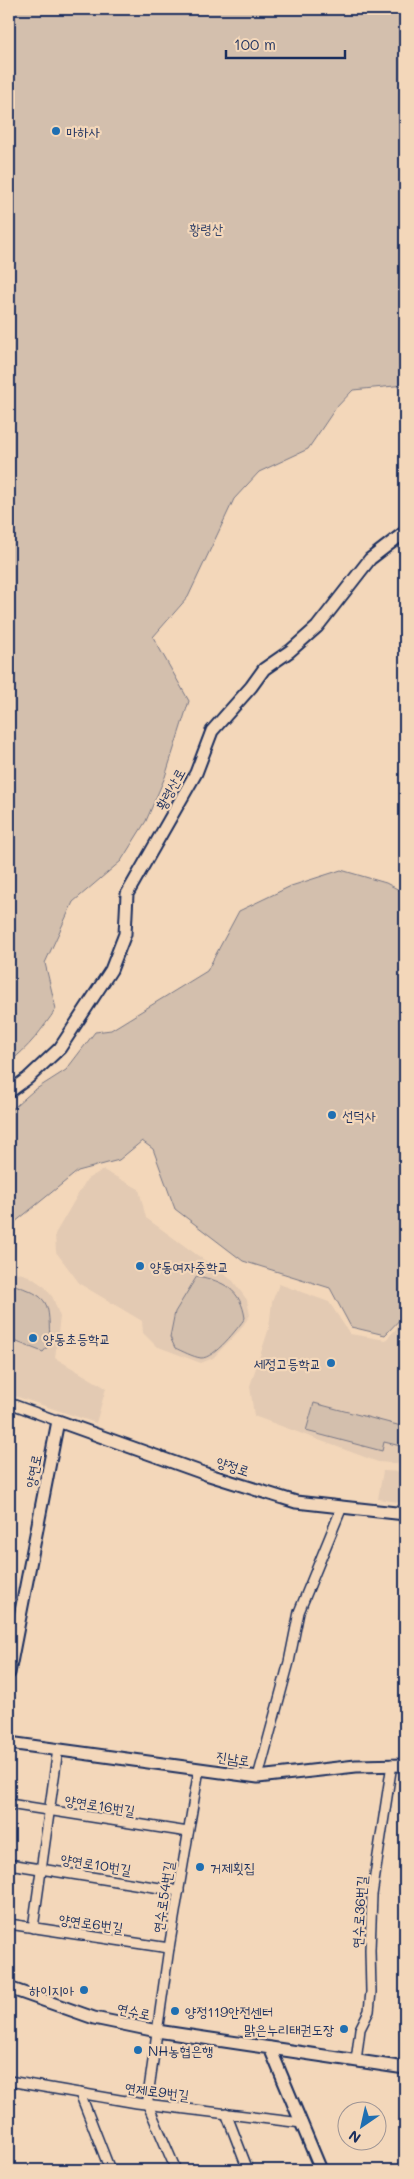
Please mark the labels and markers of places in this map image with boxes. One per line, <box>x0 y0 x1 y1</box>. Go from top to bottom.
place label: 마하사 <box>66 122 101 141</box>
marker: 마하사 <box>50 125 62 137</box>
place label: 선덕사 <box>342 1106 377 1125</box>
marker: 선덕사 <box>326 1109 338 1121</box>
place label: 양동여자중학교 <box>150 1257 229 1276</box>
marker: 양동여자중학교 <box>134 1260 146 1272</box>
place label: 양동초등학교 <box>43 1329 111 1348</box>
marker: 양동초등학교 <box>27 1332 39 1344</box>
place label: 세정고등학교 <box>253 1354 321 1373</box>
marker: 세정고등학교 <box>325 1357 337 1369</box>
place label: 거제횟집 <box>210 1858 255 1877</box>
marker: 거제횟집 <box>194 1861 206 1873</box>
place label: 하이지아 <box>29 1981 75 2000</box>
marker: 하이지아 <box>78 1984 90 1996</box>
place label: 양정119안전센터 <box>185 2002 273 2021</box>
marker: 양정119안전센터 <box>169 2005 181 2017</box>
place label: 맑은누리태권도장 <box>244 2020 335 2039</box>
marker: 맑은누리태권도장 <box>338 2023 350 2035</box>
place label: NH농협은행 <box>148 2041 213 2060</box>
marker: NH농협은행 <box>132 2044 144 2056</box>

